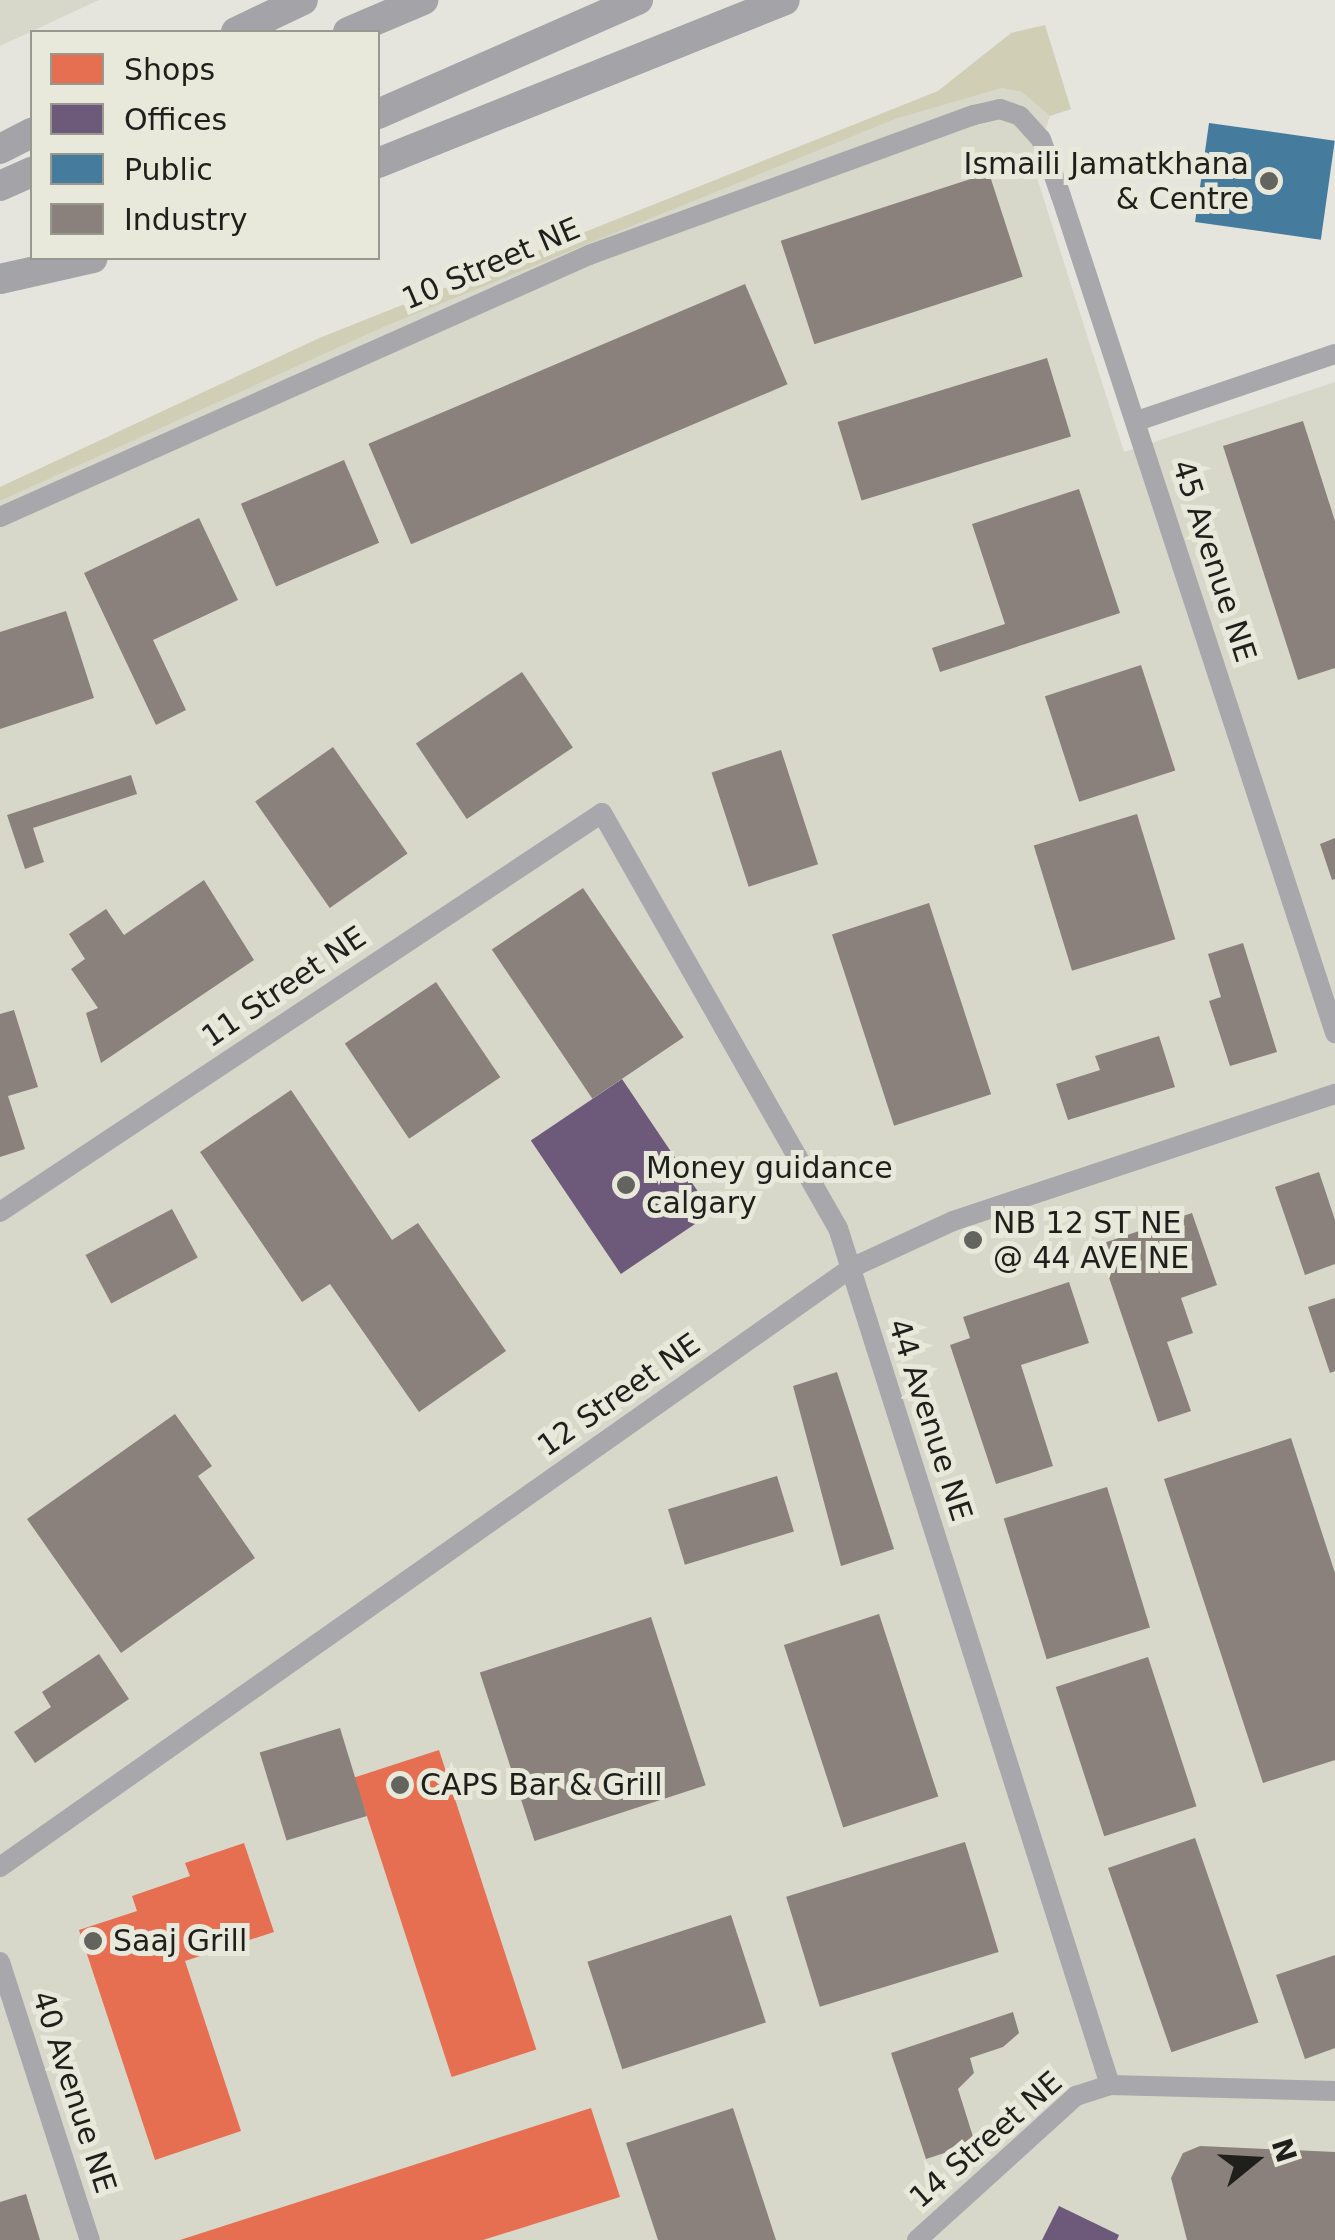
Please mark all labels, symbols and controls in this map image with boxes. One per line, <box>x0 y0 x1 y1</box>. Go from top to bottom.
legend <box>30 30 380 260</box>
text: Shops <box>124 52 215 87</box>
text: Offices <box>124 102 227 137</box>
place label: Ismaili Jamatkhana & Centre <box>964 146 1249 216</box>
text: Public <box>124 152 213 187</box>
marker: Ismaili Jamatkhana & Centre <box>1258 170 1280 192</box>
text: Industry <box>124 202 247 237</box>
street label: 10 Street NE <box>397 210 585 318</box>
street label: 45 Avenue NE <box>1164 456 1264 666</box>
street label: 11 Street NE <box>195 919 373 1055</box>
place label: Money guidance calgary <box>646 1150 893 1220</box>
marker: Money guidance calgary <box>615 1174 637 1196</box>
place label: NB 12 ST NE @ 44 AVE NE <box>993 1205 1189 1276</box>
marker: NB 12 ST NE @ 44 AVE NE <box>962 1229 984 1251</box>
street label: 44 Avenue NE <box>880 1315 980 1525</box>
street label: 12 Street NE <box>531 1326 707 1464</box>
place label: CAPS Bar & Grill <box>420 1767 662 1803</box>
marker: CAPS Bar & Grill <box>389 1774 411 1796</box>
place label: Saaj Grill <box>113 1923 247 1959</box>
marker: Saaj Grill <box>82 1930 104 1952</box>
street label: 40 Avenue NE <box>24 1987 124 2197</box>
street label: 14 Street NE <box>903 2064 1069 2216</box>
north arrow <box>1205 2110 1305 2210</box>
text: N <box>1265 2134 1303 2167</box>

